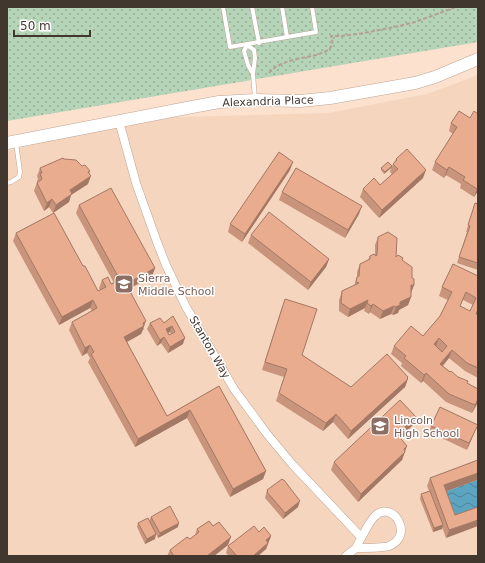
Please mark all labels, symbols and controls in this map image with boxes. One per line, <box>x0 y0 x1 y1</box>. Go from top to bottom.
scale bar <box>14 12 90 38</box>
text: 50 m <box>20 19 51 33</box>
street label: Alexandria Place <box>222 93 314 110</box>
place label: Sierra Middle School <box>138 272 214 298</box>
school or university icon: Sierra Middle School <box>113 273 135 295</box>
street label: Stanton Way <box>186 314 233 381</box>
place label: Lincoln High School <box>394 414 459 440</box>
school or university icon: Lincoln High School <box>369 415 391 437</box>

